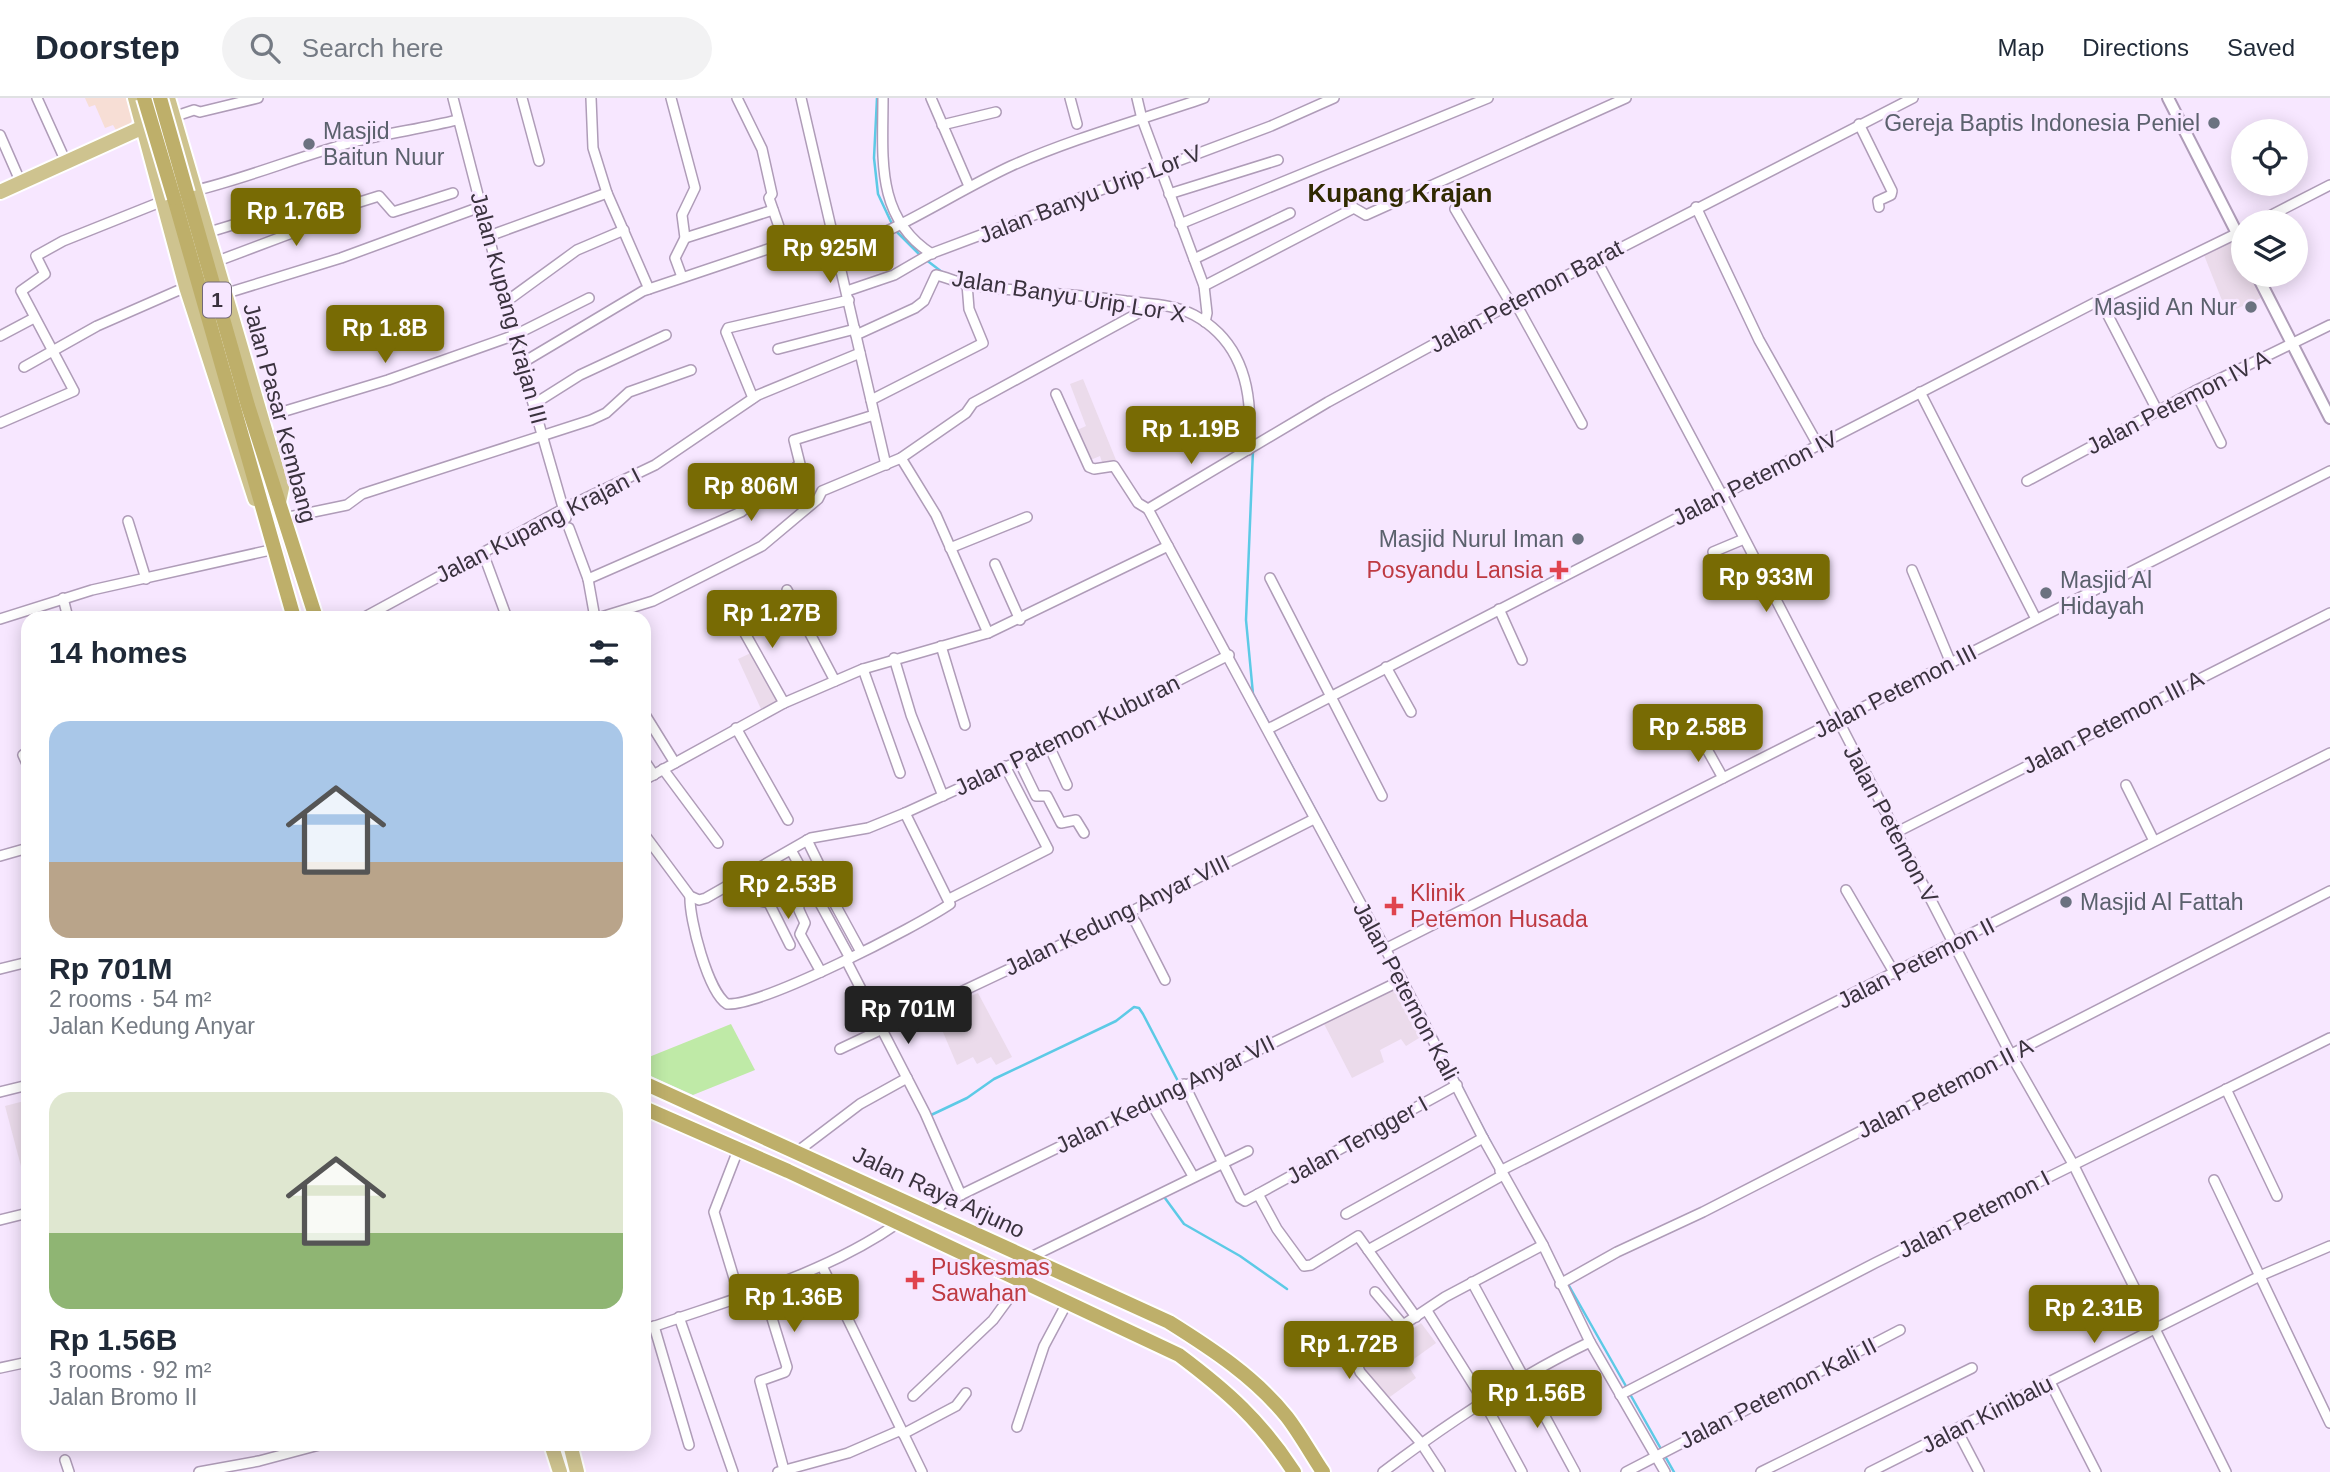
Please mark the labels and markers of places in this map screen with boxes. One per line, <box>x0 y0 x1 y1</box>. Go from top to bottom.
place label: Gereja Baptis Indonesia Peniel <box>1884 110 2200 136</box>
marker: Gereja Baptis Indonesia Peniel <box>2206 115 2222 131</box>
place label: Masjid Baitun Nuur <box>323 118 445 170</box>
marker: Masjid Baitun Nuur <box>301 136 317 152</box>
pin: Rp 1.76B <box>224 188 368 248</box>
pin: Rp 925M <box>765 226 895 285</box>
place label: Masjid An Nur <box>2094 294 2237 320</box>
marker: Masjid An Nur <box>2243 299 2259 315</box>
pin: Rp 1.8B <box>320 306 450 365</box>
pin: Rp 1.19B <box>1119 406 1263 466</box>
pin: Rp 806M <box>686 464 816 523</box>
place label: Masjid Nurul Iman <box>1379 526 1564 552</box>
marker: Masjid Nurul Iman <box>1570 531 1586 547</box>
pin: Rp 933M <box>1701 554 1831 614</box>
place label: Posyandu Lansia <box>1367 557 1543 583</box>
marker: Posyandu Lansia <box>1549 560 1569 580</box>
place label: Masjid Al Hidayah <box>2060 567 2152 619</box>
marker: Masjid Al Hidayah <box>2038 585 2054 601</box>
pin: Rp 1.27B <box>700 590 844 650</box>
pin: Rp 2.58B <box>1626 704 1770 764</box>
pin: Rp 2.53B <box>716 862 860 921</box>
place label: Klinik Petemon Husada <box>1410 880 1588 932</box>
place label: Masjid Al Fattah <box>2080 889 2244 915</box>
marker: Masjid Al Fattah <box>2058 894 2074 910</box>
marker: Klinik Petemon Husada <box>1384 896 1404 916</box>
pin: Rp 701M <box>843 986 973 1046</box>
place label: Puskesmas Sawahan <box>931 1254 1050 1306</box>
marker: Puskesmas Sawahan <box>905 1270 925 1290</box>
pin: Rp 1.36B <box>722 1274 866 1334</box>
pin: Rp 2.31B <box>2022 1286 2166 1345</box>
pin: Rp 1.72B <box>1277 1322 1421 1381</box>
pin: Rp 1.56B <box>1465 1370 1609 1430</box>

